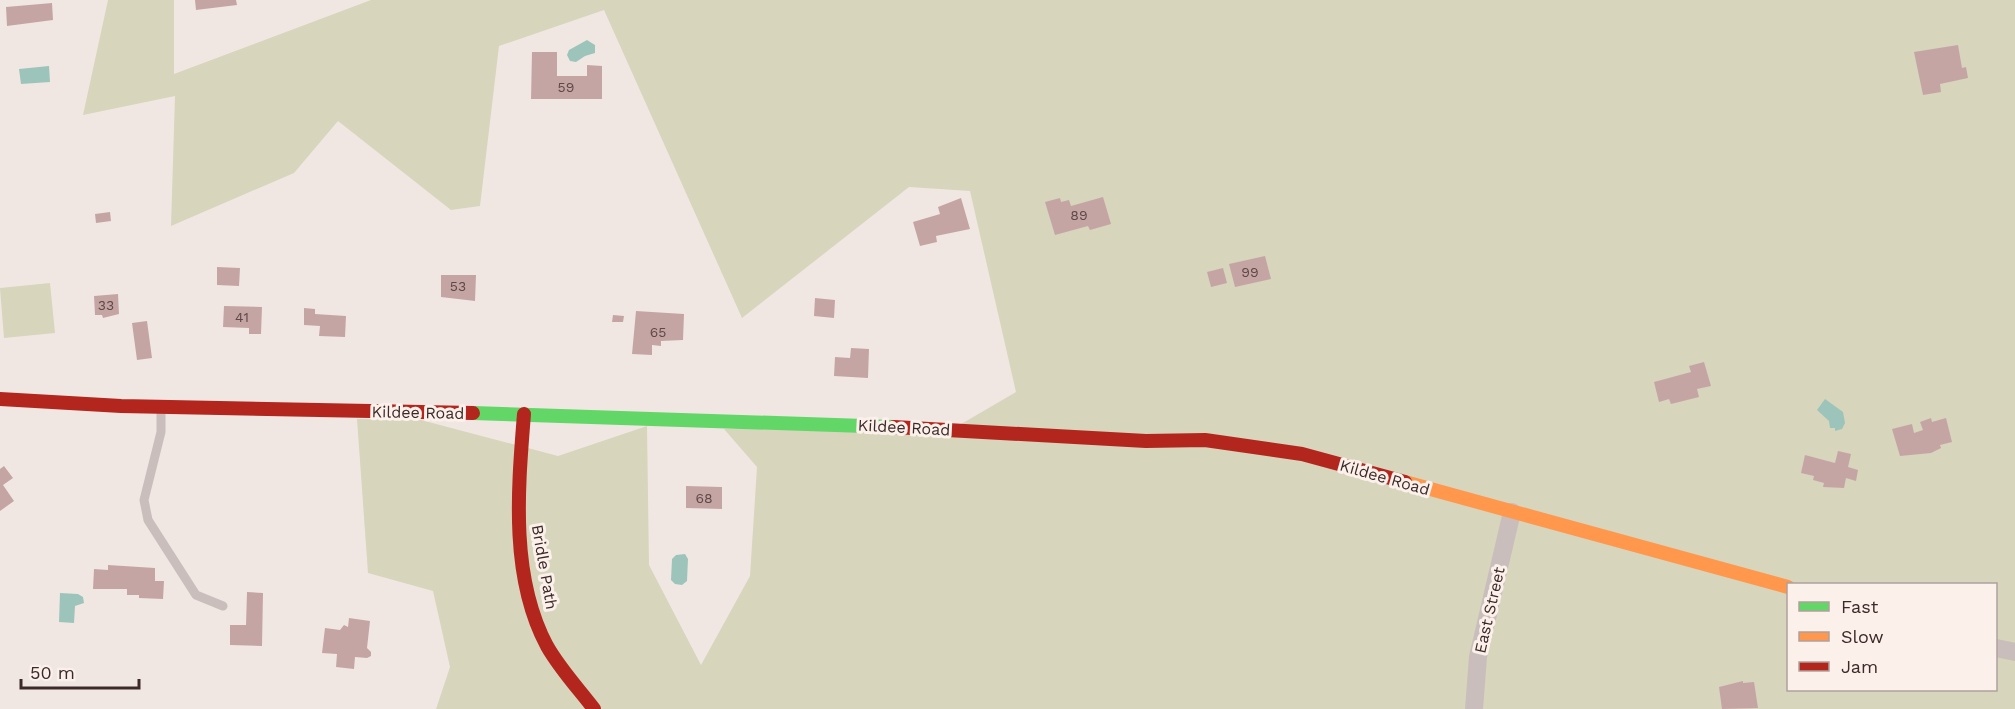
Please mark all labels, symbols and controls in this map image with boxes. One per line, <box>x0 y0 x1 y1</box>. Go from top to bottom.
house number: 59 <box>558 79 574 95</box>
house number: 89 <box>1070 207 1088 223</box>
house number: 99 <box>1241 264 1259 280</box>
house number: 53 <box>450 278 466 294</box>
house number: 33 <box>98 297 114 313</box>
house number: 41 <box>235 309 249 325</box>
house number: 65 <box>650 324 666 340</box>
street label: Kildee Road <box>372 402 464 423</box>
street label: Kildee Road <box>857 416 951 439</box>
street label: Kildee Road <box>1338 456 1432 499</box>
house number: 68 <box>695 490 713 506</box>
street label: Bridle Path <box>528 523 561 611</box>
street label: East Street <box>1470 565 1509 655</box>
legend <box>1787 583 1997 691</box>
text: Fast <box>1841 596 1879 617</box>
text: Slow <box>1841 626 1884 647</box>
scale bar <box>21 652 140 690</box>
text: Jam <box>1841 656 1878 677</box>
text: 50 m <box>30 662 75 683</box>

